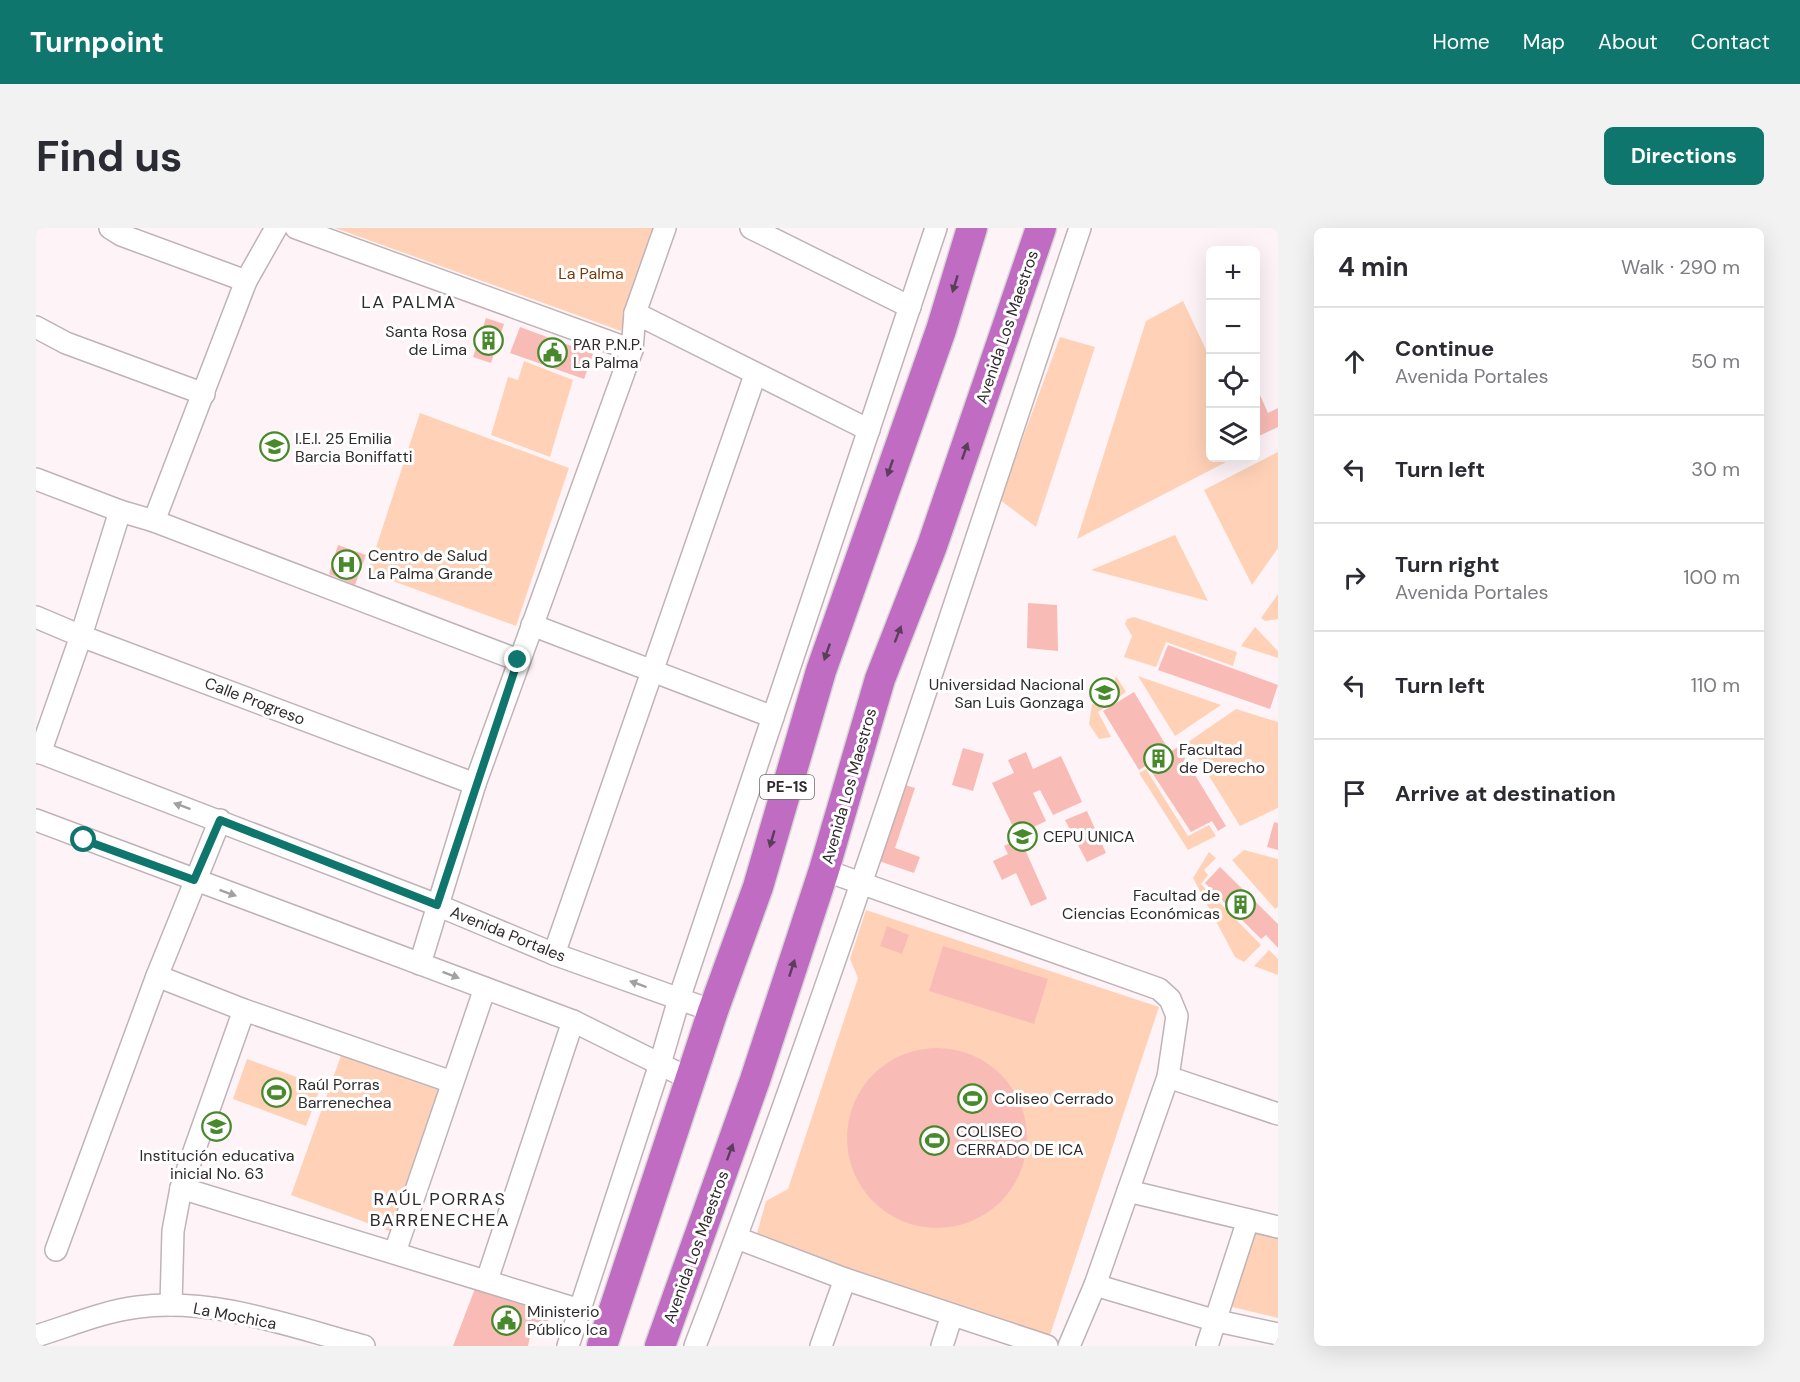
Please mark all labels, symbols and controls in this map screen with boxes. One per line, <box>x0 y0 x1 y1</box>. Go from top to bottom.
text: Turnpoint <box>30 24 164 61</box>
text: Home <box>1432 28 1490 56</box>
text: Map <box>1523 28 1565 56</box>
text: About <box>1598 28 1658 56</box>
text: Contact <box>1691 28 1770 56</box>
button: Directions <box>1604 127 1764 185</box>
text: Find us <box>36 129 182 184</box>
map controls <box>1206 246 1260 462</box>
button: + <box>1206 246 1260 300</box>
street label: Avenida Los Maestros <box>971 247 1043 407</box>
text: 4 min <box>1338 250 1409 284</box>
text: Walk · 290 m <box>1621 254 1740 280</box>
park label: La Palma <box>558 263 624 284</box>
one-way arrow <box>950 275 959 293</box>
district label: LA PALMA <box>361 290 457 314</box>
button: − <box>1206 300 1260 354</box>
place label: Santa Rosa de Lima <box>385 321 467 360</box>
building icon: Santa Rosa de Lima <box>472 324 504 356</box>
place label: PAR P.N.P. La Palma <box>573 334 642 373</box>
text: Continue <box>1395 334 1494 363</box>
public building icon: PAR P.N.P. La Palma <box>536 337 568 369</box>
icon: ahead <box>1338 345 1371 378</box>
text: 50 m <box>1691 348 1740 374</box>
button: locate <box>1206 354 1260 408</box>
text: Avenida Portales <box>1395 363 1549 389</box>
button: layers <box>1206 408 1260 462</box>
place label: I.E.I. 25 Emilia Barcia Boniffatti <box>295 428 413 467</box>
school or university icon: I.E.I. 25 Emilia Barcia Boniffatti <box>258 431 290 463</box>
one-way arrow <box>960 441 970 459</box>
icon: left <box>1338 453 1371 486</box>
text: Turn left <box>1395 455 1485 484</box>
text: 30 m <box>1691 456 1740 482</box>
one-way arrow <box>885 459 895 477</box>
place label: Centro de Salud La Palma Grande <box>368 545 493 584</box>
hospital icon: Centro de Salud La Palma Grande <box>331 548 363 580</box>
text: Turn right <box>1395 550 1500 579</box>
icon: right <box>1338 561 1371 594</box>
text: 100 m <box>1683 564 1740 590</box>
text: Avenida Portales <box>1395 579 1549 605</box>
one-way arrow <box>894 625 903 643</box>
one-way arrow <box>822 644 832 662</box>
route end <box>504 646 530 672</box>
icon: left <box>1338 669 1371 702</box>
text: Turn left <box>1395 671 1485 700</box>
street label: Calle Progreso <box>202 672 308 730</box>
text: 110 m <box>1691 672 1740 698</box>
place label: Universidad Nacional San Luis Gonzaga <box>929 674 1084 713</box>
school or university icon: Universidad Nacional San Luis Gonzaga <box>1089 677 1121 709</box>
street label: Avenida Los Maestros <box>817 706 881 866</box>
place label: Facultad de Derecho <box>1179 739 1265 778</box>
building icon: Facultad de Derecho <box>1142 742 1174 774</box>
road number: PE-1S <box>760 775 814 799</box>
icon: arrive <box>1338 777 1371 810</box>
text: Arrive at destination <box>1395 779 1616 808</box>
one-way arrow <box>173 801 191 811</box>
school or university icon: CEPU UNICA <box>1006 820 1038 852</box>
route start <box>70 826 96 852</box>
place label: CEPU UNICA <box>1043 826 1135 847</box>
one-way arrow <box>767 830 776 848</box>
place label: Facultad de Ciencias Económicas <box>1062 885 1220 924</box>
one-way arrow <box>219 888 237 898</box>
building icon: Facultad de Ciencias Económicas <box>1225 888 1257 920</box>
street label: Avenida Portales <box>447 901 569 967</box>
one-way arrow <box>788 959 798 977</box>
one-way arrow <box>442 970 460 980</box>
one-way arrow <box>629 979 647 989</box>
place label: Raúl Porras Barrenechea <box>298 1074 391 1113</box>
sports icon: Raúl Porras Barrenechea <box>261 1077 293 1109</box>
sports icon: Coliseo Cerrado <box>957 1082 989 1114</box>
place label: Coliseo Cerrado <box>994 1088 1114 1109</box>
school or university icon: Institución educativa inicial No. 63 <box>201 1111 233 1143</box>
place label: COLISEO CERRADO DE ICA <box>956 1121 1084 1160</box>
sports icon: COLISEO CERRADO DE ICA <box>919 1124 951 1156</box>
one-way arrow <box>725 1143 735 1161</box>
place label: Institución educativa inicial No. 63 <box>140 1145 294 1184</box>
street label: Avenida Los Maestros <box>659 1168 733 1326</box>
district label: RAÚL PORRAS BARRENECHEA <box>370 1187 510 1232</box>
street label: La Mochica <box>192 1298 278 1334</box>
place label: Ministerio Público Ica <box>527 1301 607 1340</box>
public building icon: Ministerio Público Ica <box>490 1304 522 1336</box>

